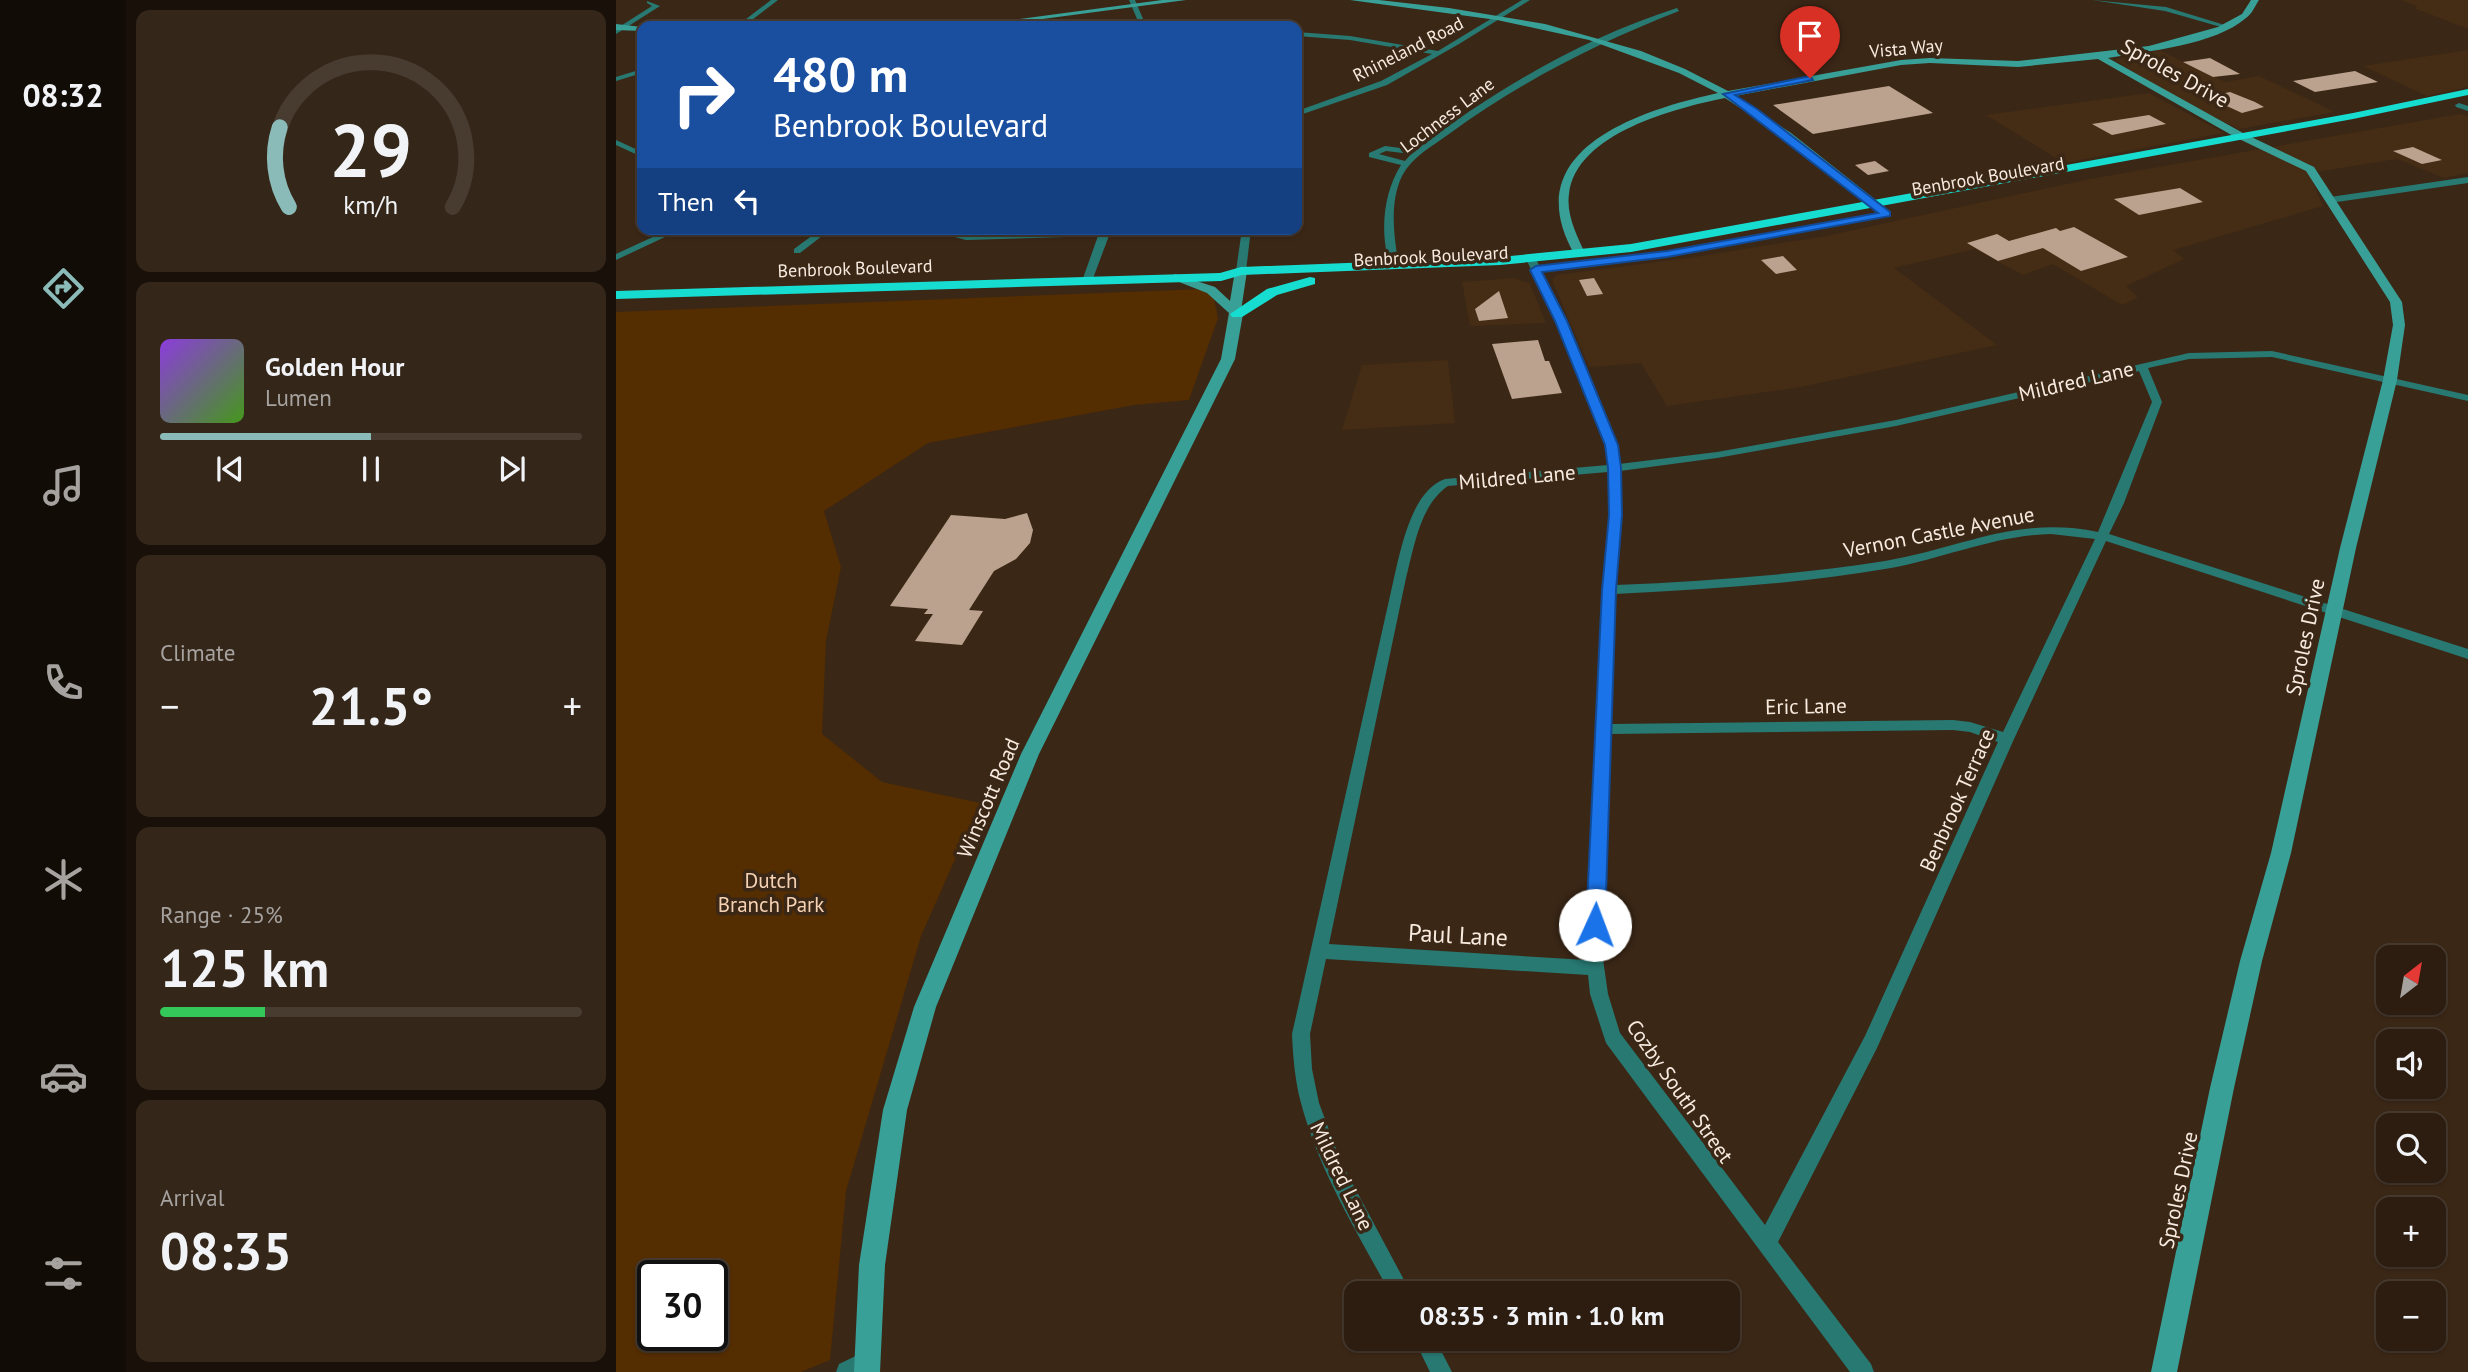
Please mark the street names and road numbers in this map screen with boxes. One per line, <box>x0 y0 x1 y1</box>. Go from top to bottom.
street label: Rhineland Road <box>1349 11 1467 87</box>
street label: Sproles Drive <box>2116 32 2234 114</box>
street label: Vista Way <box>1867 33 1944 63</box>
street label: Lochness Lane <box>1395 72 1499 158</box>
street label: Benbrook Boulevard <box>1910 151 2066 201</box>
street label: Benbrook Boulevard <box>1353 240 1509 272</box>
street label: Benbrook Boulevard <box>777 254 933 282</box>
street label: Mildred Lane <box>2016 355 2136 407</box>
street label: Mildred Lane <box>1457 458 1577 496</box>
street label: Vernon Castle Avenue <box>1840 500 2037 564</box>
street label: Sproles Drive <box>2279 576 2331 698</box>
street label: Eric Lane <box>1765 692 1847 720</box>
street label: Benbrook Terrace <box>1913 724 2001 876</box>
street label: Winscott Road <box>951 734 1025 862</box>
street label: Paul Lane <box>1407 917 1509 953</box>
street label: Cozby South Street <box>1621 1014 1739 1168</box>
street label: Mildred Lane <box>1304 1117 1380 1235</box>
street label: Sproles Drive <box>2152 1129 2204 1251</box>

